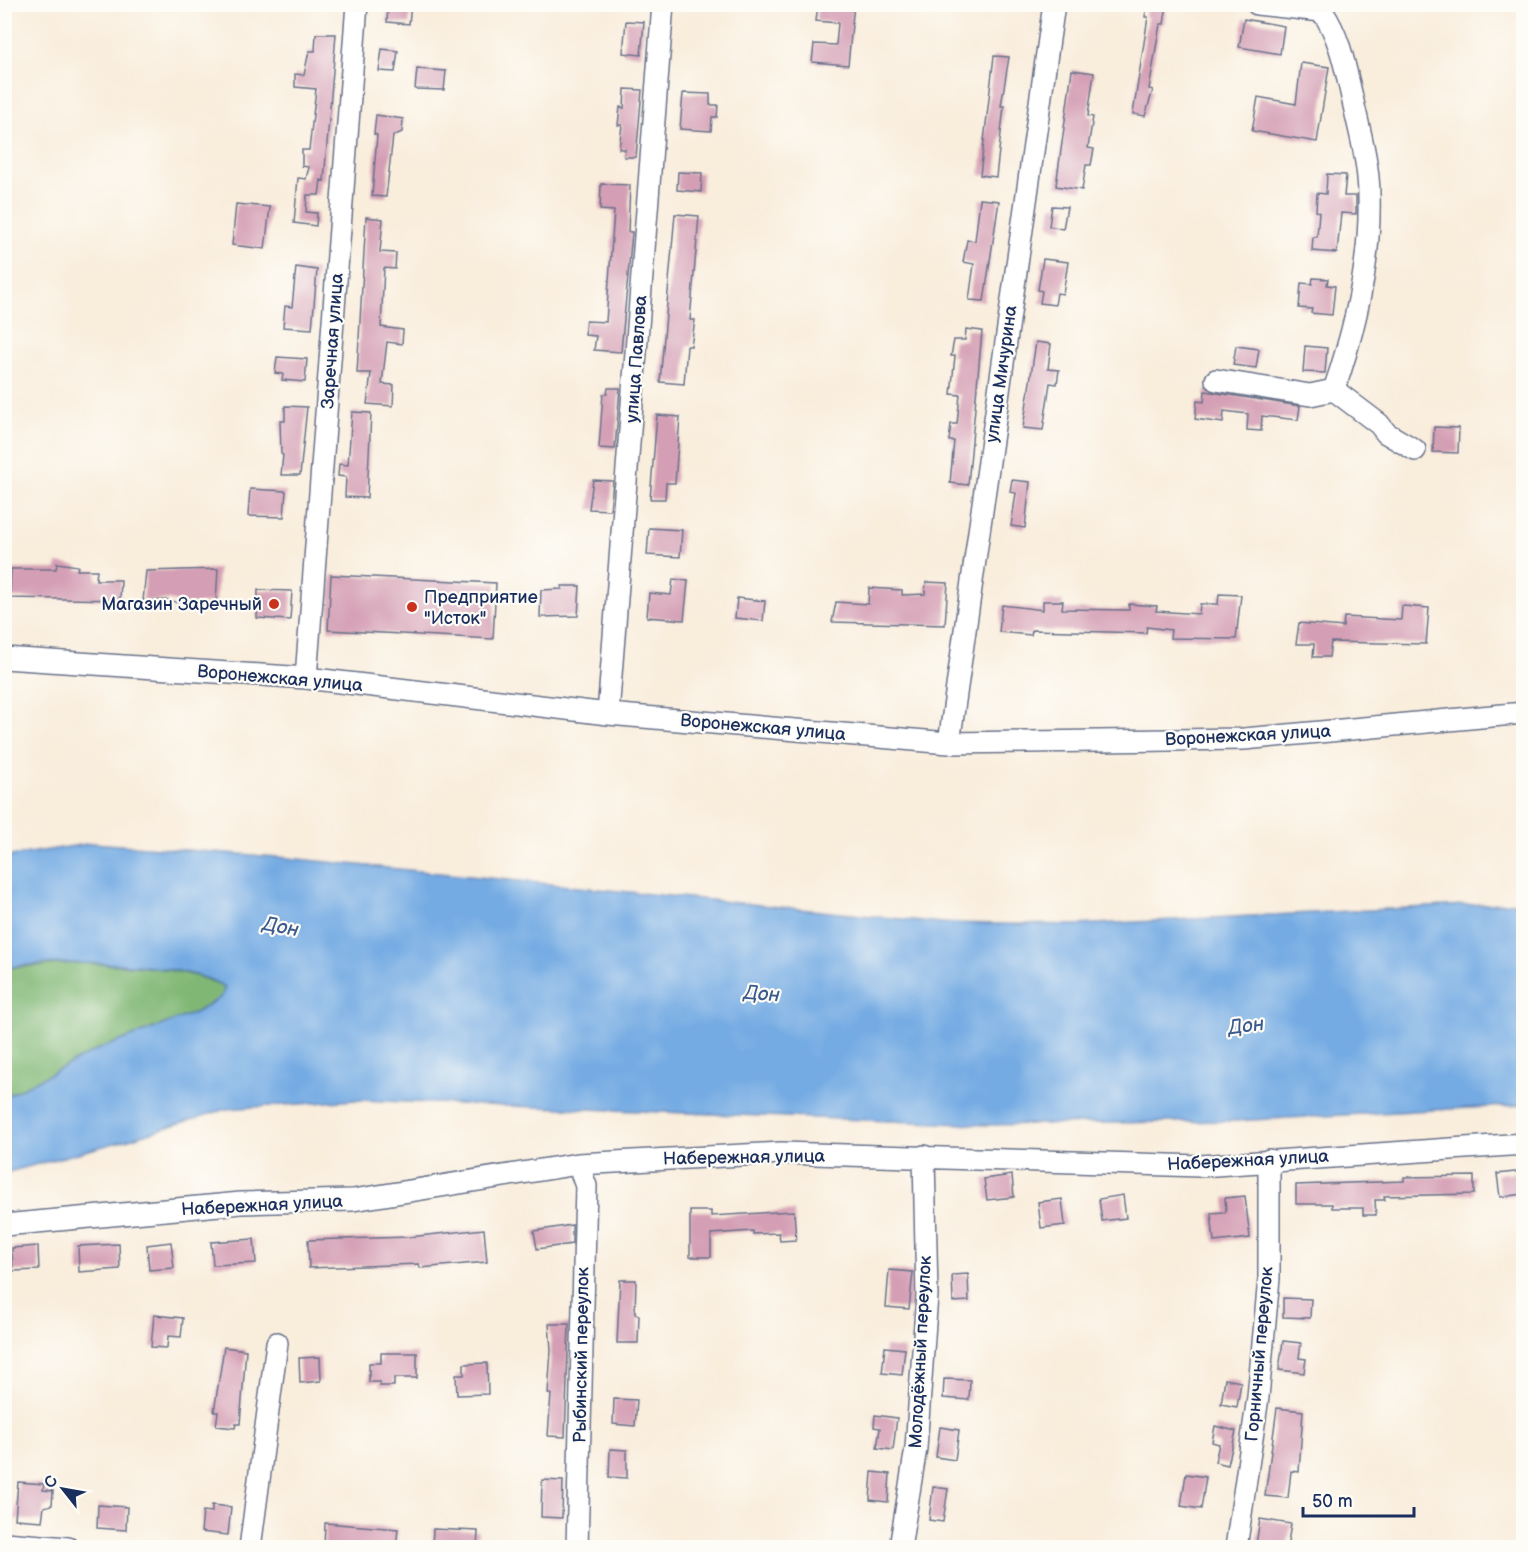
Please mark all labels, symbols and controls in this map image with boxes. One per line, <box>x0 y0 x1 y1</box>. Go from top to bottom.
street label: Заречная улица <box>317 272 348 410</box>
street label: улица Павлова <box>622 294 651 424</box>
street label: улица Мичурина <box>981 304 1022 444</box>
place label: Предприятие "Исток" <box>424 587 538 629</box>
place label: Магазин Заречный <box>101 594 262 615</box>
marker: Магазин Заречный <box>267 597 281 611</box>
marker: Предприятие "Исток" <box>405 600 419 614</box>
street label: Воронежская улица <box>196 661 364 696</box>
street label: Воронежская улица <box>679 710 847 745</box>
street label: Воронежская улица <box>1164 721 1332 750</box>
water label: Дон <box>259 911 301 942</box>
water label: Дон <box>741 980 781 1008</box>
water label: Дон <box>1225 1012 1265 1040</box>
street label: Набережная улица <box>663 1146 826 1169</box>
street label: Набережная улица <box>1167 1146 1330 1175</box>
street label: Набережная улица <box>181 1191 344 1220</box>
street label: Молодёжный переулок <box>905 1255 936 1449</box>
street label: Горничный переулок <box>1241 1265 1278 1442</box>
street label: Рыбинский переулок <box>569 1266 594 1443</box>
north arrow <box>33 1459 93 1519</box>
text: С <box>40 1472 62 1492</box>
scale bar <box>1303 1480 1414 1518</box>
text: 50 m <box>1312 1491 1353 1512</box>

